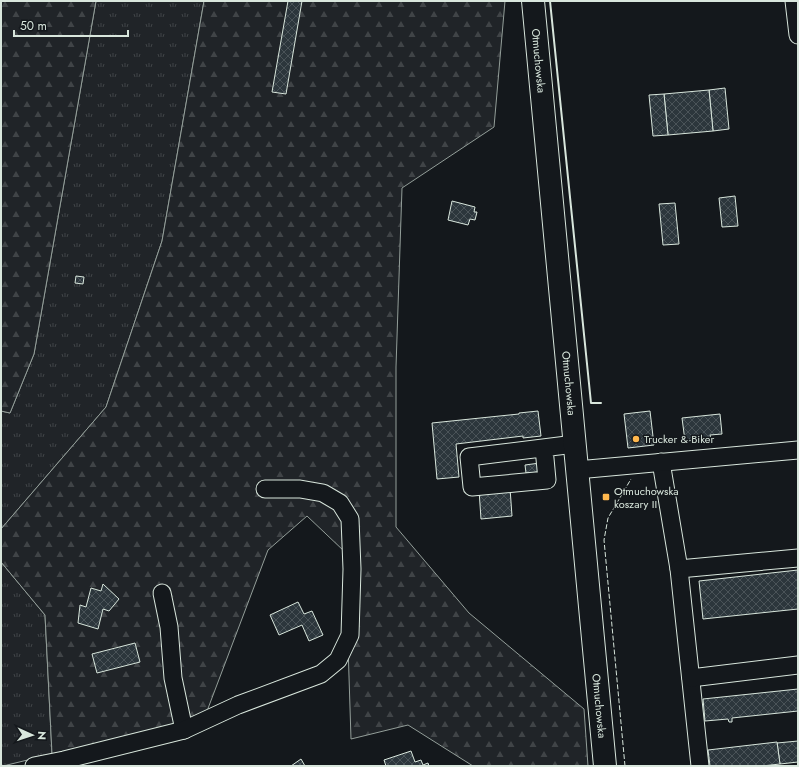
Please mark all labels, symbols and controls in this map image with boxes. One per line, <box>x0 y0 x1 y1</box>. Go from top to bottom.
scale bar <box>14 12 128 38</box>
text: 50 m <box>20 17 47 35</box>
street label: Otmuchowska <box>528 28 550 94</box>
street label: Otmuchowska <box>558 350 580 416</box>
place label: Trucker & Biker <box>644 431 715 447</box>
marker: Trucker & Biker <box>631 434 641 444</box>
place label: Otmuchowska koszary II <box>614 483 679 512</box>
marker: Otmuchowska koszary II <box>601 492 611 502</box>
street label: Otmuchowska <box>588 673 610 739</box>
north arrow <box>12 715 52 755</box>
text: N <box>34 731 50 740</box>

